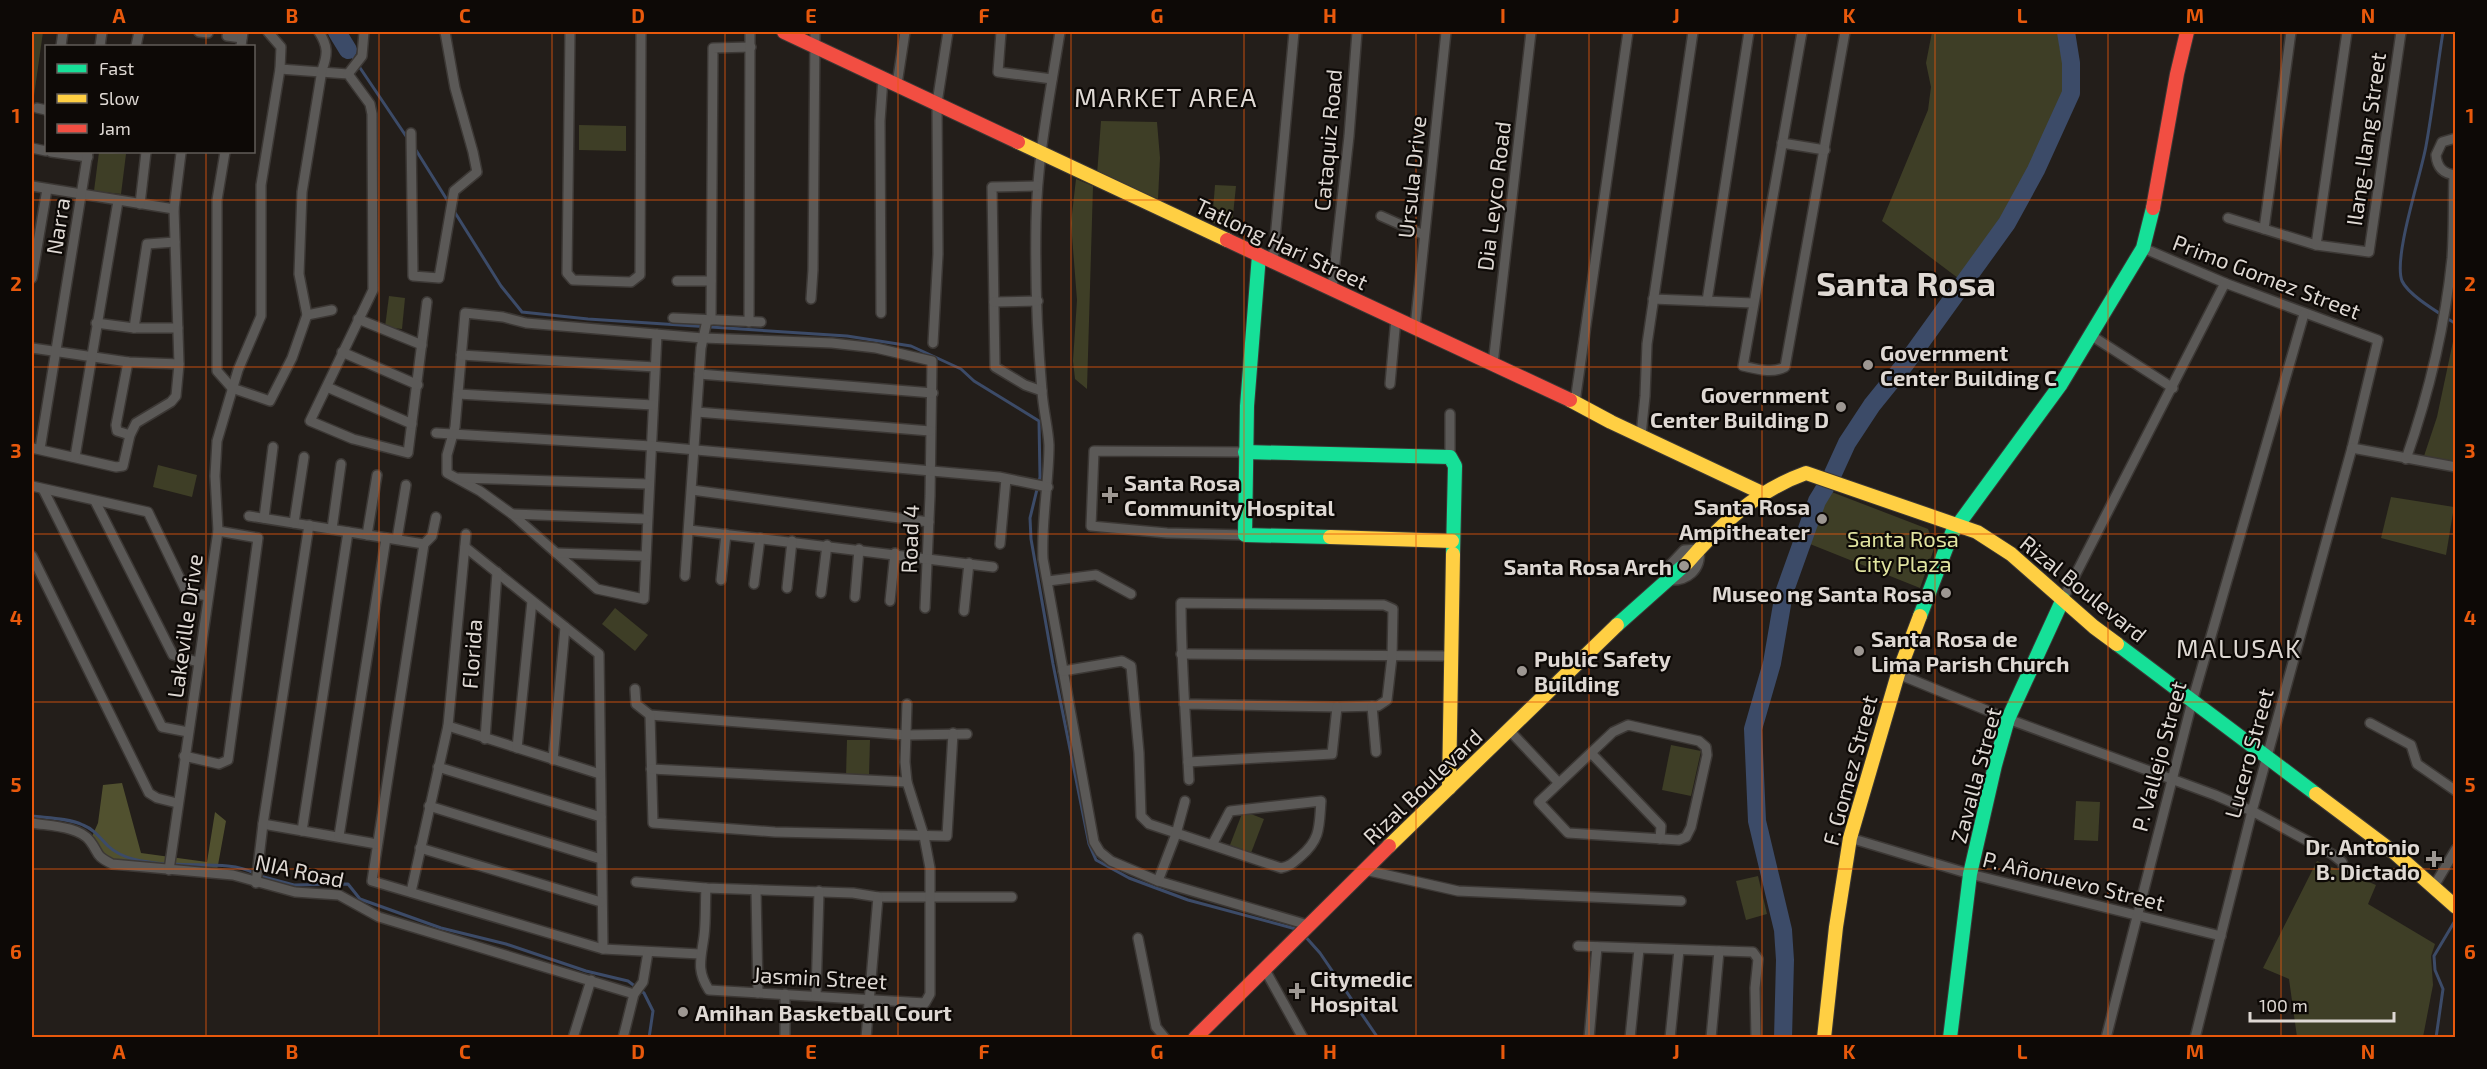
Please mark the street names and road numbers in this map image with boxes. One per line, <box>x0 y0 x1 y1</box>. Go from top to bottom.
street label: Ilang-Ilang Street <box>2340 51 2390 227</box>
street label: Cataquiz Road <box>1308 68 1346 212</box>
street label: Ursula Drive <box>1392 115 1430 239</box>
street label: Dia Leyco Road <box>1471 120 1515 272</box>
street label: Tatlong Hari Street <box>1192 192 1372 294</box>
street label: Narra <box>40 196 74 256</box>
street label: Primo Gomez Street <box>2170 228 2364 324</box>
street label: Road 4 <box>895 504 923 574</box>
street label: Rizal Boulevard <box>2016 529 2152 647</box>
street label: Lakeville Drive <box>161 552 207 700</box>
street label: Florida <box>456 618 486 690</box>
street label: P. Vallejo Street <box>2125 678 2192 834</box>
street label: Lucero Street <box>2218 685 2278 821</box>
street label: F. Gomez Street <box>1816 692 1882 848</box>
street label: Zavalla Street <box>1944 704 2006 846</box>
street label: Rizal Boulevard <box>1357 723 1487 849</box>
street label: P. Añonuevo Street <box>1980 845 2168 915</box>
street label: NIA Road <box>253 848 347 892</box>
street label: Jasmin Street <box>752 961 888 993</box>

